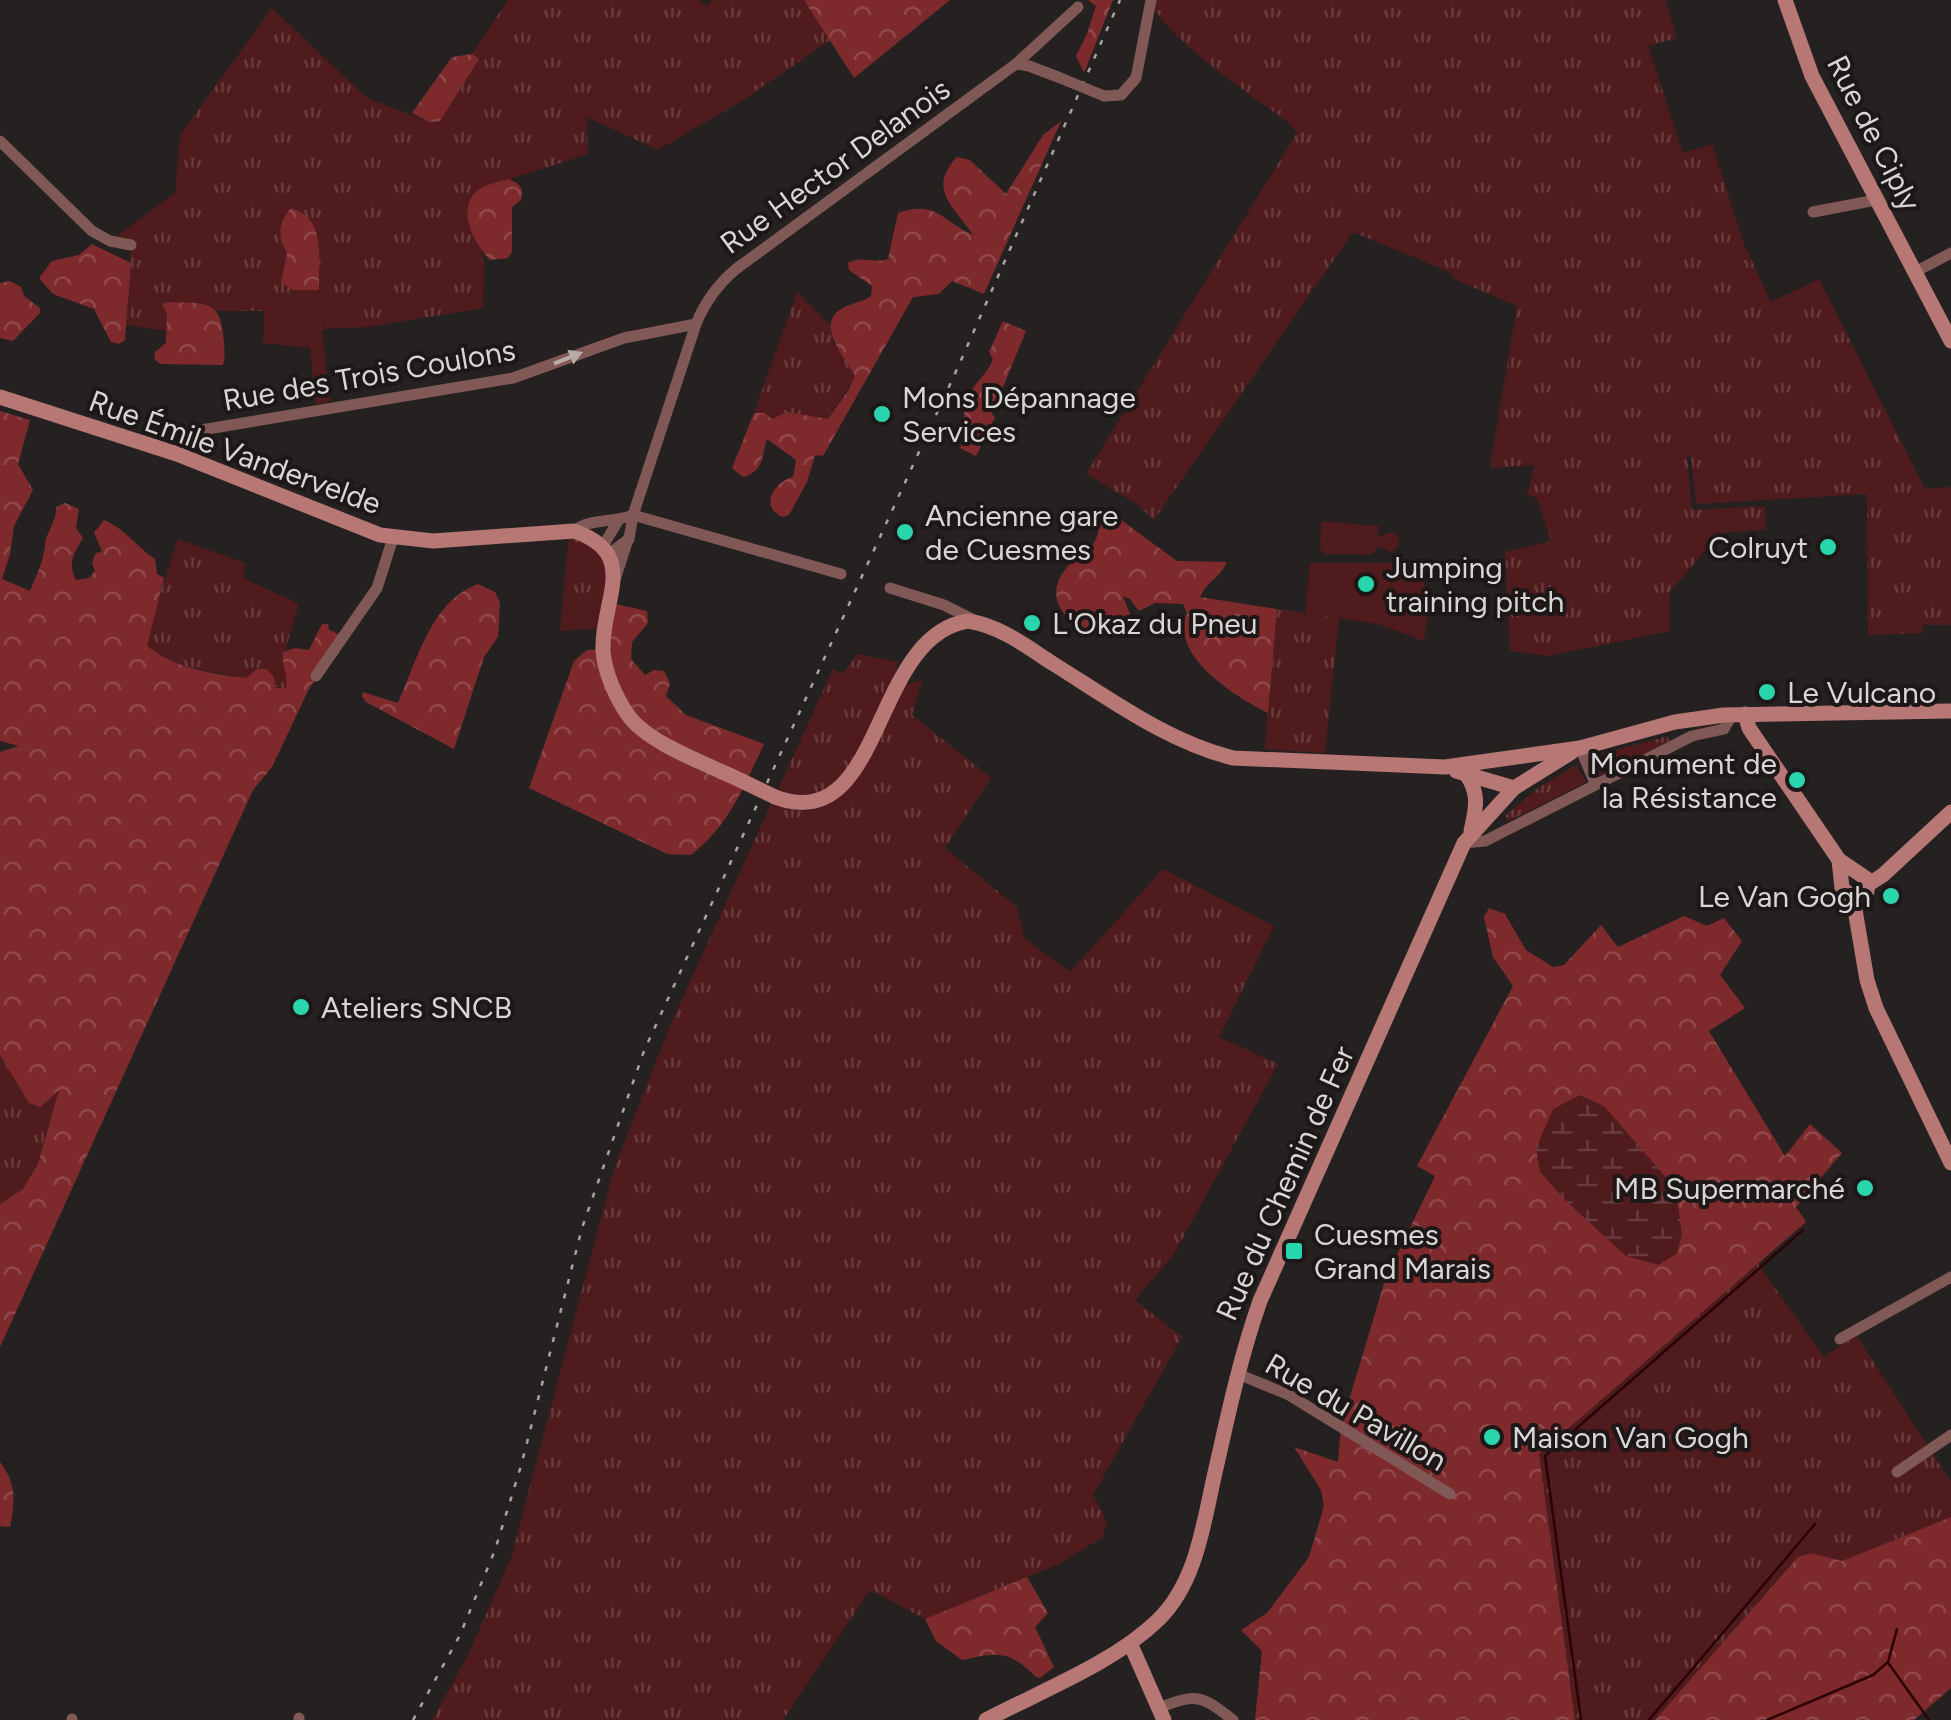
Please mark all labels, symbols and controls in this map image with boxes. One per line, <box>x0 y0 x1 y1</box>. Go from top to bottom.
street label: Rue de Ciply <box>1819 49 1929 217</box>
street label: Rue Hector Delanois <box>713 70 957 262</box>
street label: Rue des Trois Coulons <box>220 331 518 419</box>
one-way arrow <box>554 350 584 366</box>
place label: Mons Dépannage Services <box>902 379 1136 450</box>
street label: Rue Émile Vandervelde <box>84 382 386 522</box>
marker: Mons Dépannage Services <box>871 403 893 425</box>
place label: Ancienne gare de Cuesmes <box>925 497 1118 568</box>
marker: Ancienne gare de Cuesmes <box>894 521 916 543</box>
place label: Colruyt <box>1708 529 1808 566</box>
marker: Colruyt <box>1817 536 1839 558</box>
place label: Jumping training pitch <box>1386 549 1564 620</box>
marker: Jumping training pitch <box>1355 573 1377 595</box>
place label: L'Okaz du Pneu <box>1052 605 1257 642</box>
marker: L'Okaz du Pneu <box>1021 612 1043 634</box>
place label: Le Vulcano <box>1787 674 1936 711</box>
marker: Le Vulcano <box>1756 681 1778 703</box>
place label: Monument de la Résistance <box>1589 745 1777 816</box>
marker: Monument de la Résistance <box>1786 769 1808 791</box>
place label: Le Van Gogh <box>1698 878 1871 915</box>
marker: Le Van Gogh <box>1880 885 1902 907</box>
place label: Ateliers SNCB <box>321 989 512 1026</box>
marker: Ateliers SNCB <box>290 996 312 1018</box>
street label: Rue du Chemin de Fer <box>1208 1040 1362 1326</box>
place label: MB Supermarché <box>1614 1170 1845 1207</box>
marker: MB Supermarché <box>1854 1177 1876 1199</box>
place label: Cuesmes Grand Marais <box>1314 1216 1491 1287</box>
marker: Cuesmes Grand Marais <box>1283 1240 1305 1262</box>
street label: Rue du Pavillon <box>1259 1345 1453 1479</box>
place label: Maison Van Gogh <box>1512 1419 1749 1456</box>
marker: Maison Van Gogh <box>1481 1426 1503 1448</box>

